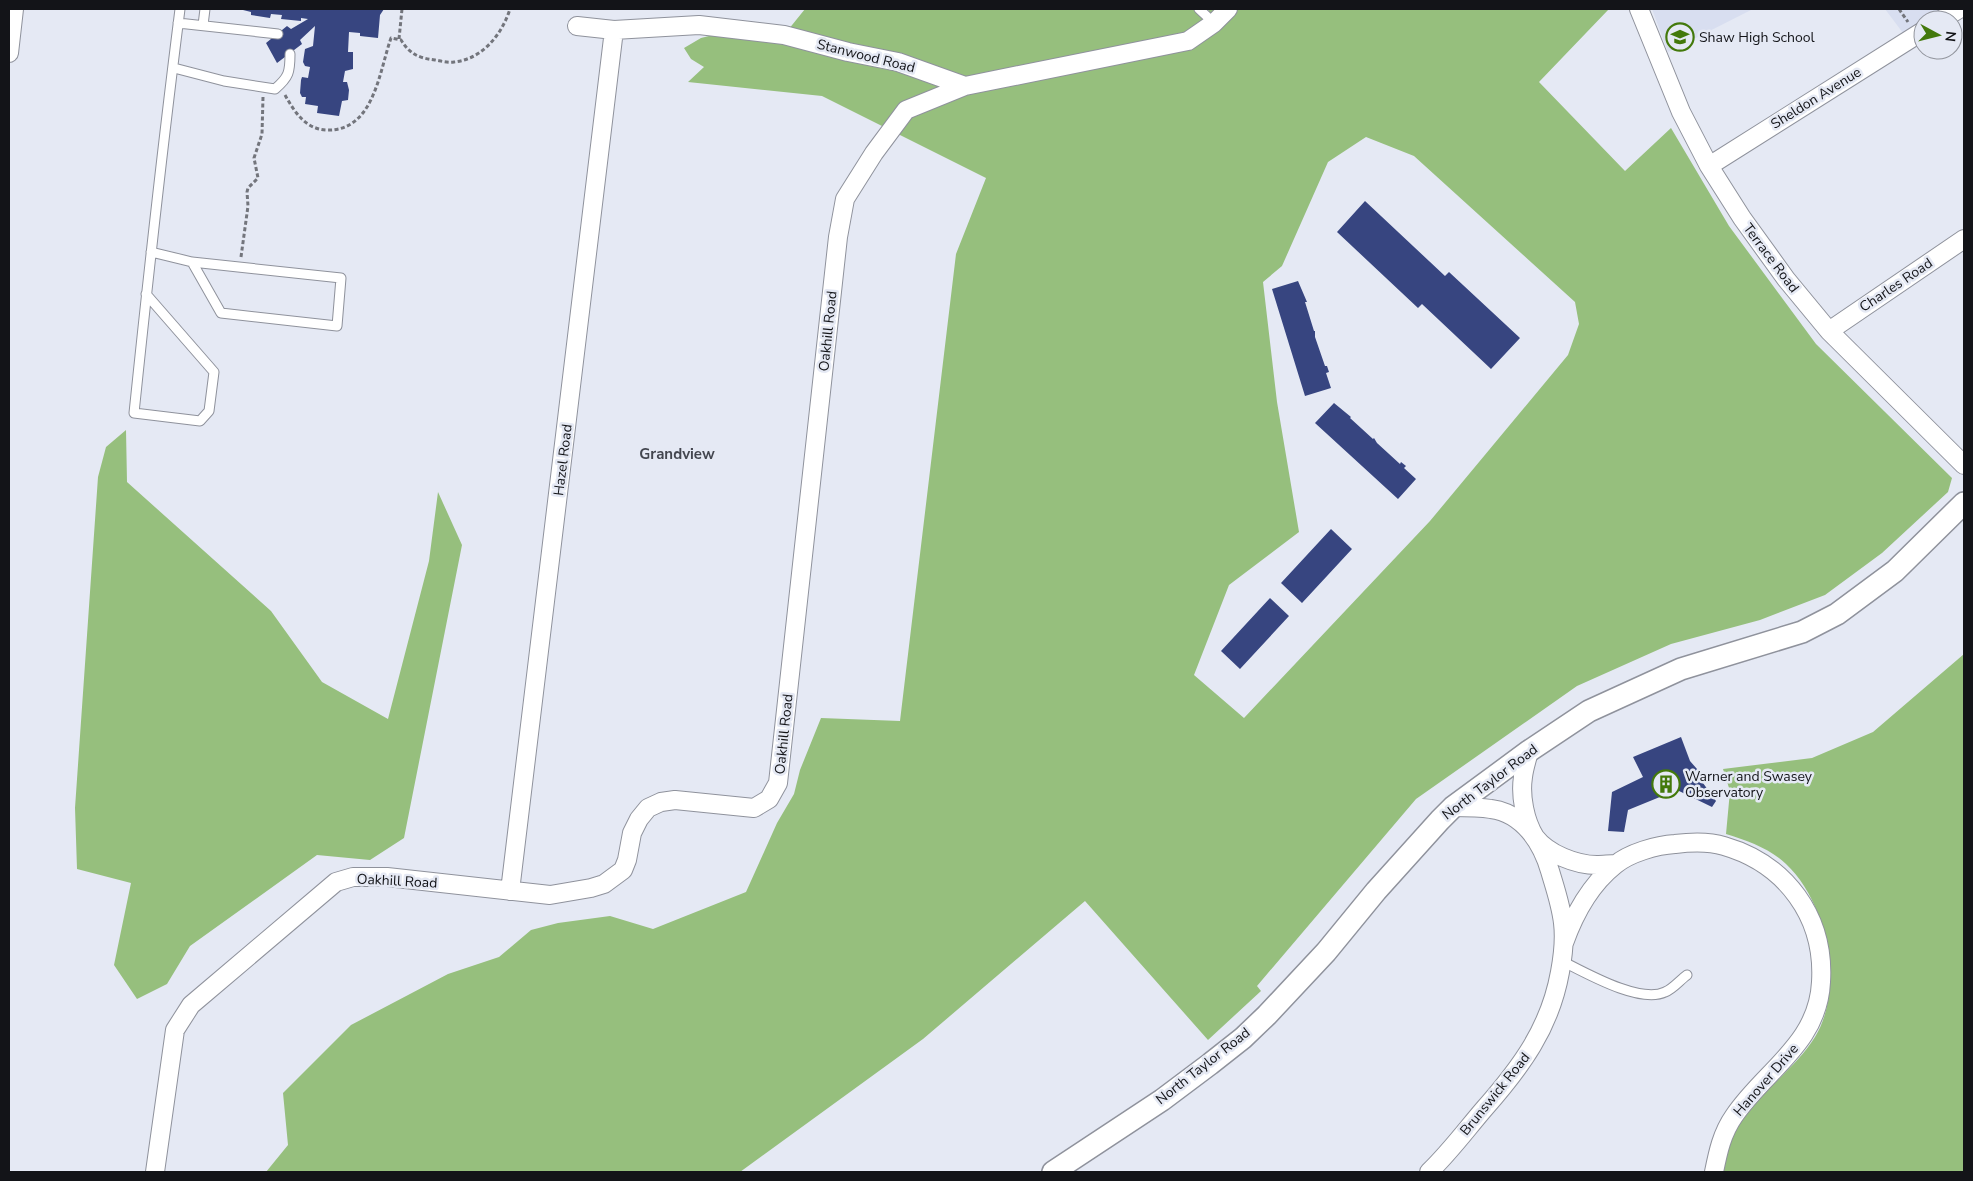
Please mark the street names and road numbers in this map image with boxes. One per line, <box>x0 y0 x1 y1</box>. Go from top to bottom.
street label: Stanwood Road <box>815 35 917 77</box>
street label: Sheldon Avenue <box>1767 63 1865 133</box>
street label: Terrace Road <box>1739 219 1803 297</box>
street label: Charles Road <box>1856 254 1936 316</box>
street label: Oakhill Road <box>814 290 842 372</box>
street label: Hazel Road <box>549 423 577 497</box>
street label: Oakhill Road <box>770 693 798 775</box>
street label: North Taylor Road <box>1438 740 1542 824</box>
street label: Oakhill Road <box>356 869 438 893</box>
street label: North Taylor Road <box>1152 1023 1254 1109</box>
street label: Hanover Drive <box>1729 1040 1803 1120</box>
street label: Brunswick Road <box>1456 1049 1534 1139</box>

